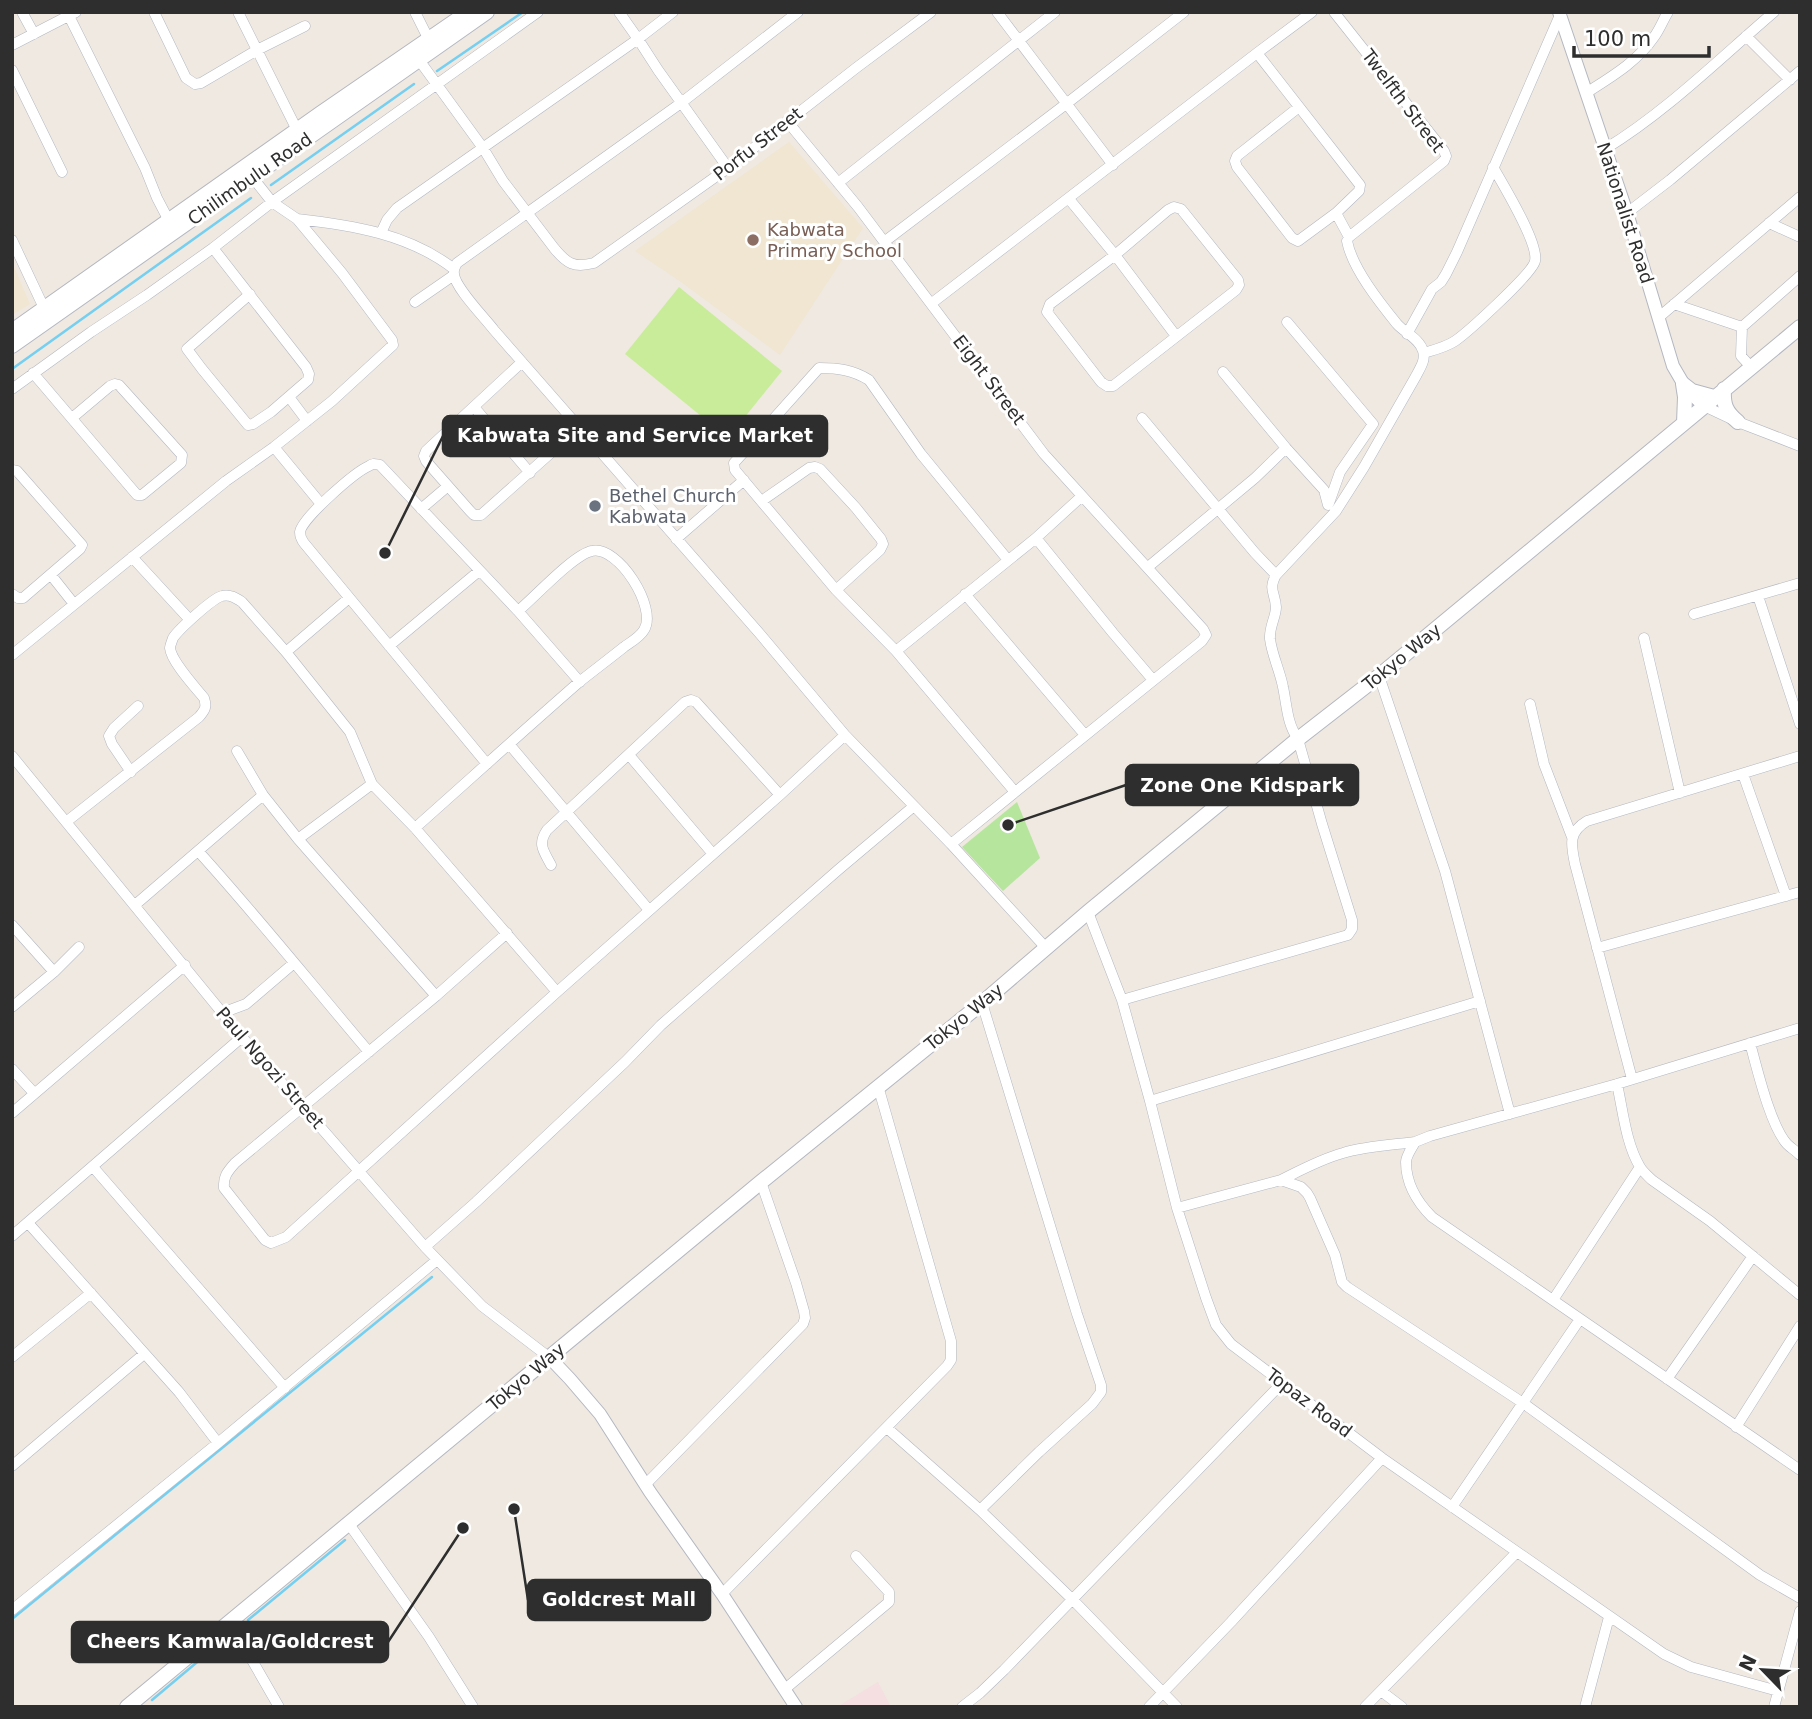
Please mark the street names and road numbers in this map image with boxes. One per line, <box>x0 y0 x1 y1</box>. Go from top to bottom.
street label: Twelfth Street <box>1357 44 1449 156</box>
street label: Porfu Street <box>709 102 806 185</box>
street label: Chilimbulu Road <box>184 128 316 229</box>
street label: Nationalist Road <box>1593 140 1658 286</box>
street label: Eight Street <box>949 331 1030 429</box>
street label: Tokyo Way <box>1358 619 1445 695</box>
street label: Tokyo Way <box>920 979 1007 1055</box>
street label: Paul Ngozi Street <box>212 1003 329 1133</box>
street label: Tokyo Way <box>482 1338 569 1416</box>
street label: Topaz Road <box>1262 1363 1356 1442</box>

